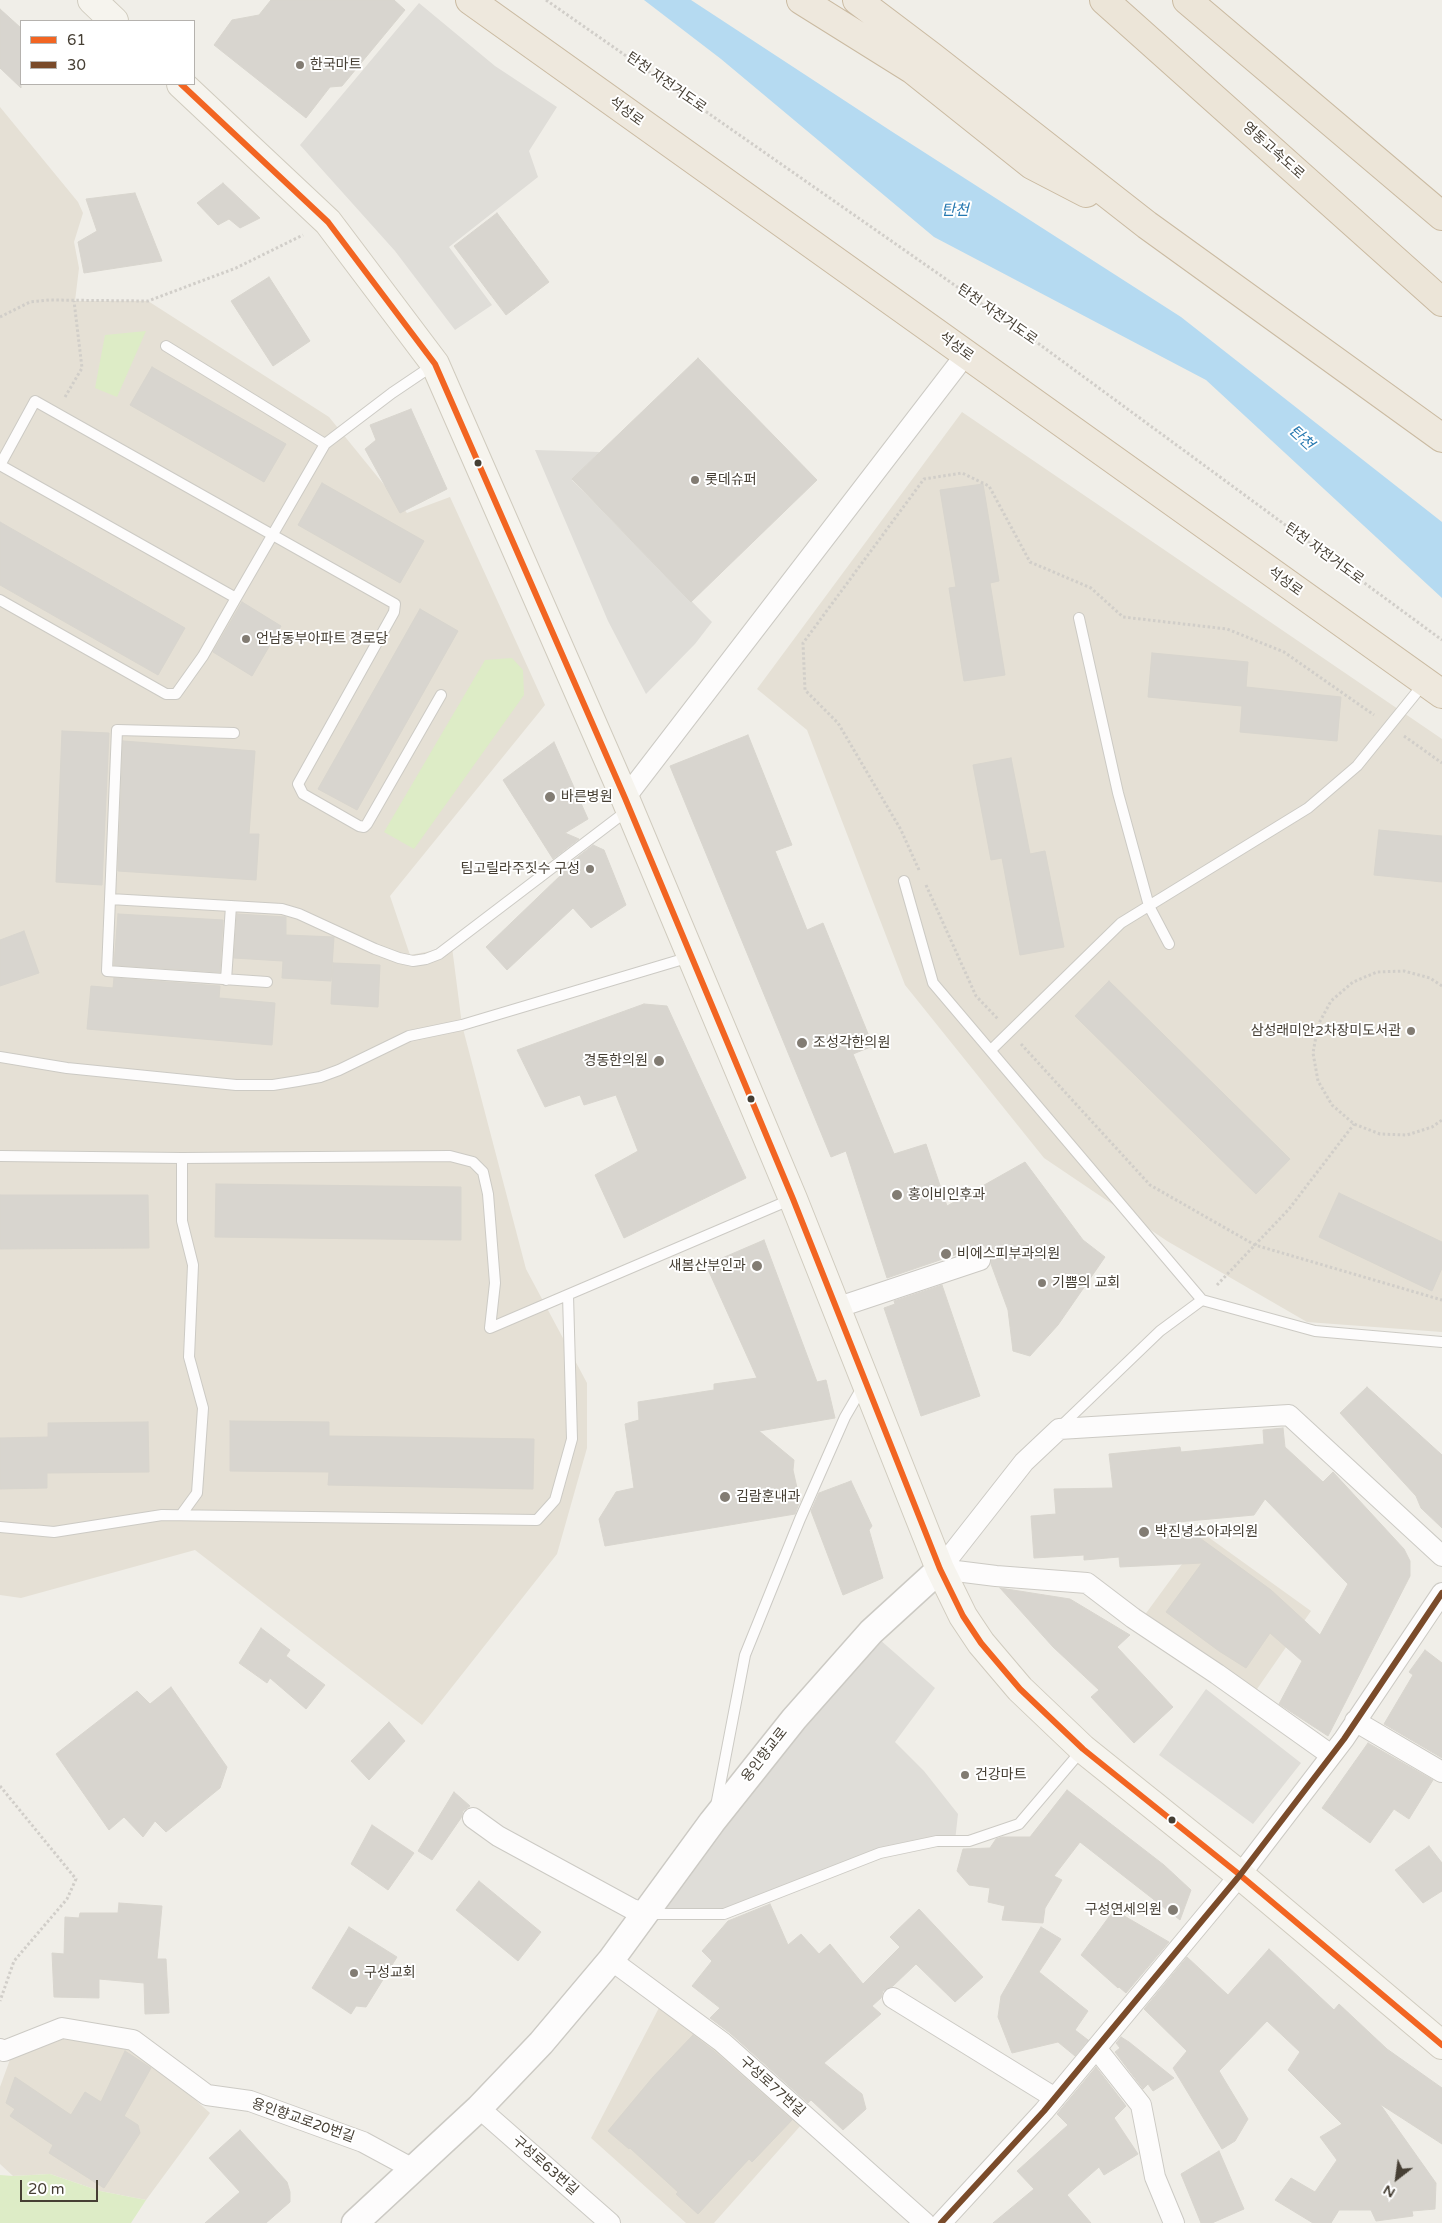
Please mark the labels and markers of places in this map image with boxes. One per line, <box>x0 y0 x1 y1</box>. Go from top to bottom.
place label: 한국마트 <box>310 57 362 73</box>
marker: 한국마트 <box>294 59 306 71</box>
unlabelled marker <box>473 458 483 468</box>
place label: 롯데슈퍼 <box>705 472 757 488</box>
marker: 롯데슈퍼 <box>689 474 701 486</box>
place label: 언남동부아파트 경로당 <box>256 631 388 647</box>
marker: 언남동부아파트 경로당 <box>240 633 252 645</box>
place label: 바른병원 <box>561 789 613 805</box>
marker: 바른병원 <box>543 790 557 804</box>
place label: 팀고릴라주짓수 구성 <box>460 861 580 877</box>
marker: 팀고릴라주짓수 구성 <box>584 863 596 875</box>
place label: 삼성래미안2차장미도서관 <box>1251 1023 1401 1039</box>
marker: 삼성래미안2차장미도서관 <box>1405 1025 1417 1037</box>
place label: 조성각한의원 <box>813 1035 890 1051</box>
marker: 조성각한의원 <box>795 1036 809 1050</box>
place label: 경동한의원 <box>584 1053 648 1069</box>
marker: 경동한의원 <box>652 1054 666 1068</box>
unlabelled marker <box>746 1094 756 1104</box>
place label: 홍이비인후과 <box>908 1187 985 1203</box>
marker: 홍이비인후과 <box>890 1188 904 1202</box>
place label: 비에스피부과의원 <box>957 1246 1060 1262</box>
marker: 비에스피부과의원 <box>939 1247 953 1261</box>
place label: 새봄산부인과 <box>669 1258 746 1274</box>
marker: 새봄산부인과 <box>750 1259 764 1273</box>
place label: 기쁨의 교회 <box>1052 1275 1120 1291</box>
marker: 기쁨의 교회 <box>1036 1277 1048 1289</box>
place label: 김람훈내과 <box>736 1489 800 1505</box>
marker: 김람훈내과 <box>718 1490 732 1504</box>
place label: 박진녕소아과의원 <box>1155 1524 1258 1540</box>
marker: 박진녕소아과의원 <box>1137 1525 1151 1539</box>
place label: 건강마트 <box>975 1767 1027 1783</box>
marker: 건강마트 <box>959 1769 971 1781</box>
unlabelled marker <box>1167 1815 1177 1825</box>
place label: 구성연세의원 <box>1085 1902 1162 1918</box>
marker: 구성연세의원 <box>1166 1903 1180 1917</box>
place label: 구성교회 <box>364 1965 416 1981</box>
marker: 구성교회 <box>348 1967 360 1979</box>

